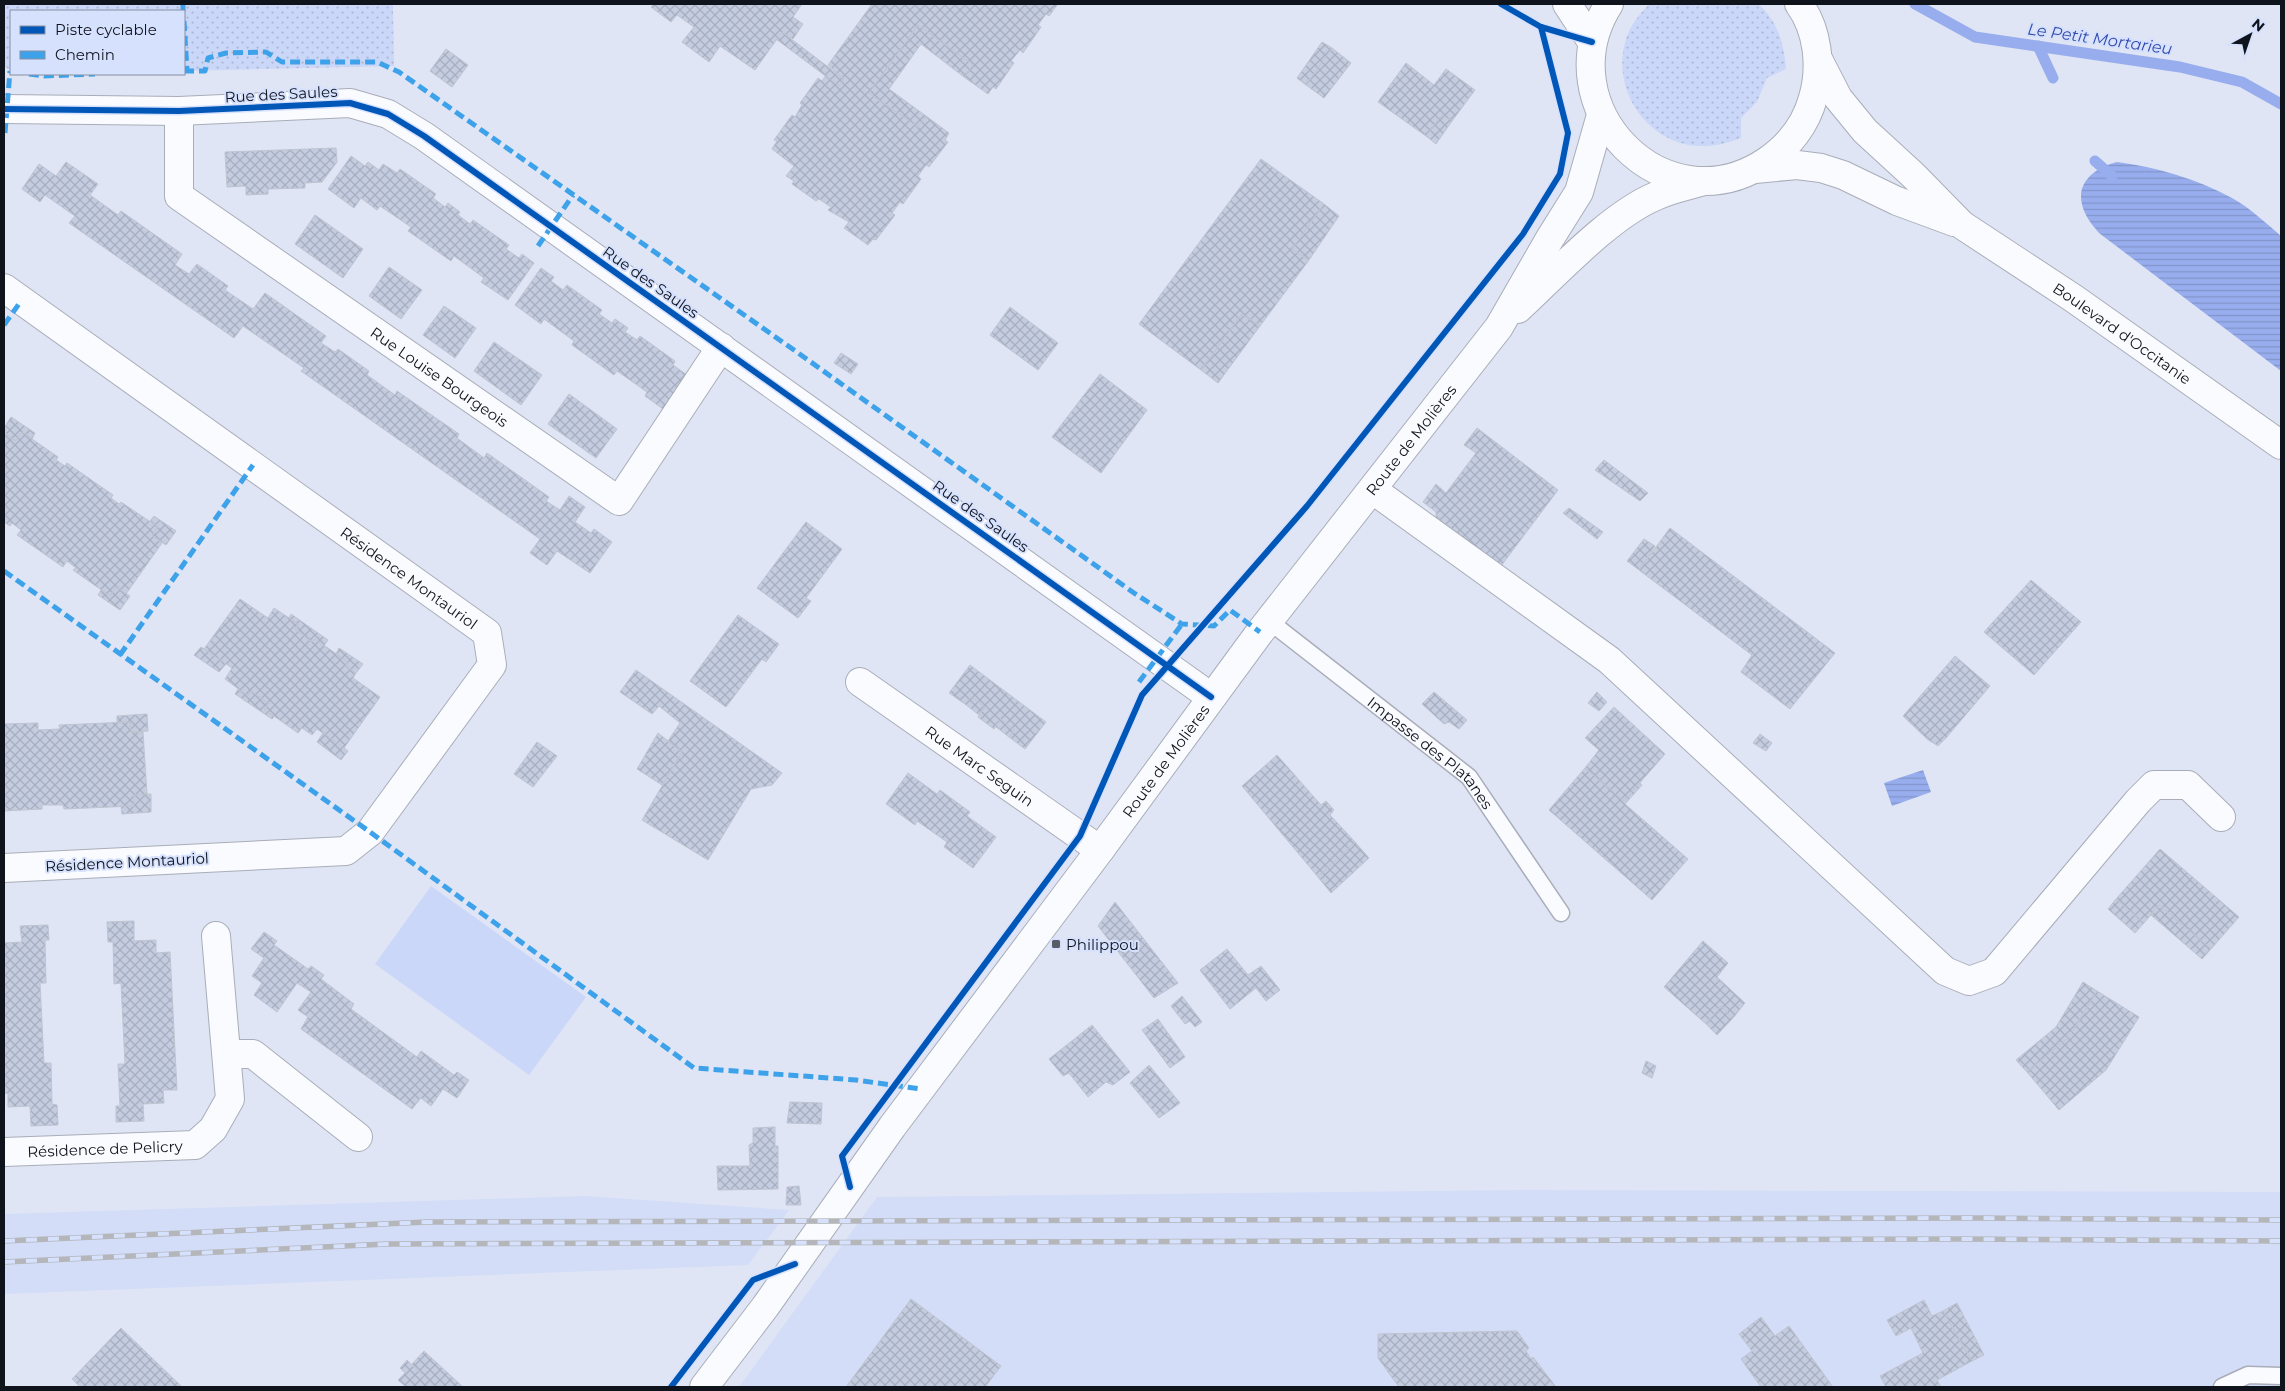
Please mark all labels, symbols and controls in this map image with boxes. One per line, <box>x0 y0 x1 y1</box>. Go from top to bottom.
legend <box>10 10 185 75</box>
north arrow <box>2225 10 2275 60</box>
text: N <box>2248 15 2268 36</box>
water label: Le Petit Mortarieu <box>2027 19 2174 59</box>
text: Piste cyclable <box>55 20 157 39</box>
text: Chemin <box>55 45 115 64</box>
street label: Rue des Saules <box>224 82 338 106</box>
street label: Rue des Saules <box>599 242 703 322</box>
street label: Boulevard d'Occitanie <box>2050 278 2195 388</box>
street label: Rue Louise Bourgeois <box>367 322 512 431</box>
street label: Route de Molières <box>1361 381 1460 499</box>
street label: Rue des Saules <box>929 476 1033 556</box>
street label: Résidence Montauriol <box>337 522 481 633</box>
street label: Impasse des Platanes <box>1364 692 1497 813</box>
street label: Route de Molières <box>1118 701 1213 821</box>
street label: Rue Marc Seguin <box>922 721 1038 810</box>
street label: Résidence Montauriol <box>45 848 209 876</box>
place label: Philippou <box>1066 935 1139 954</box>
marker: Philippou <box>1050 938 1062 950</box>
street label: Résidence de Pelicry <box>27 1136 184 1161</box>

